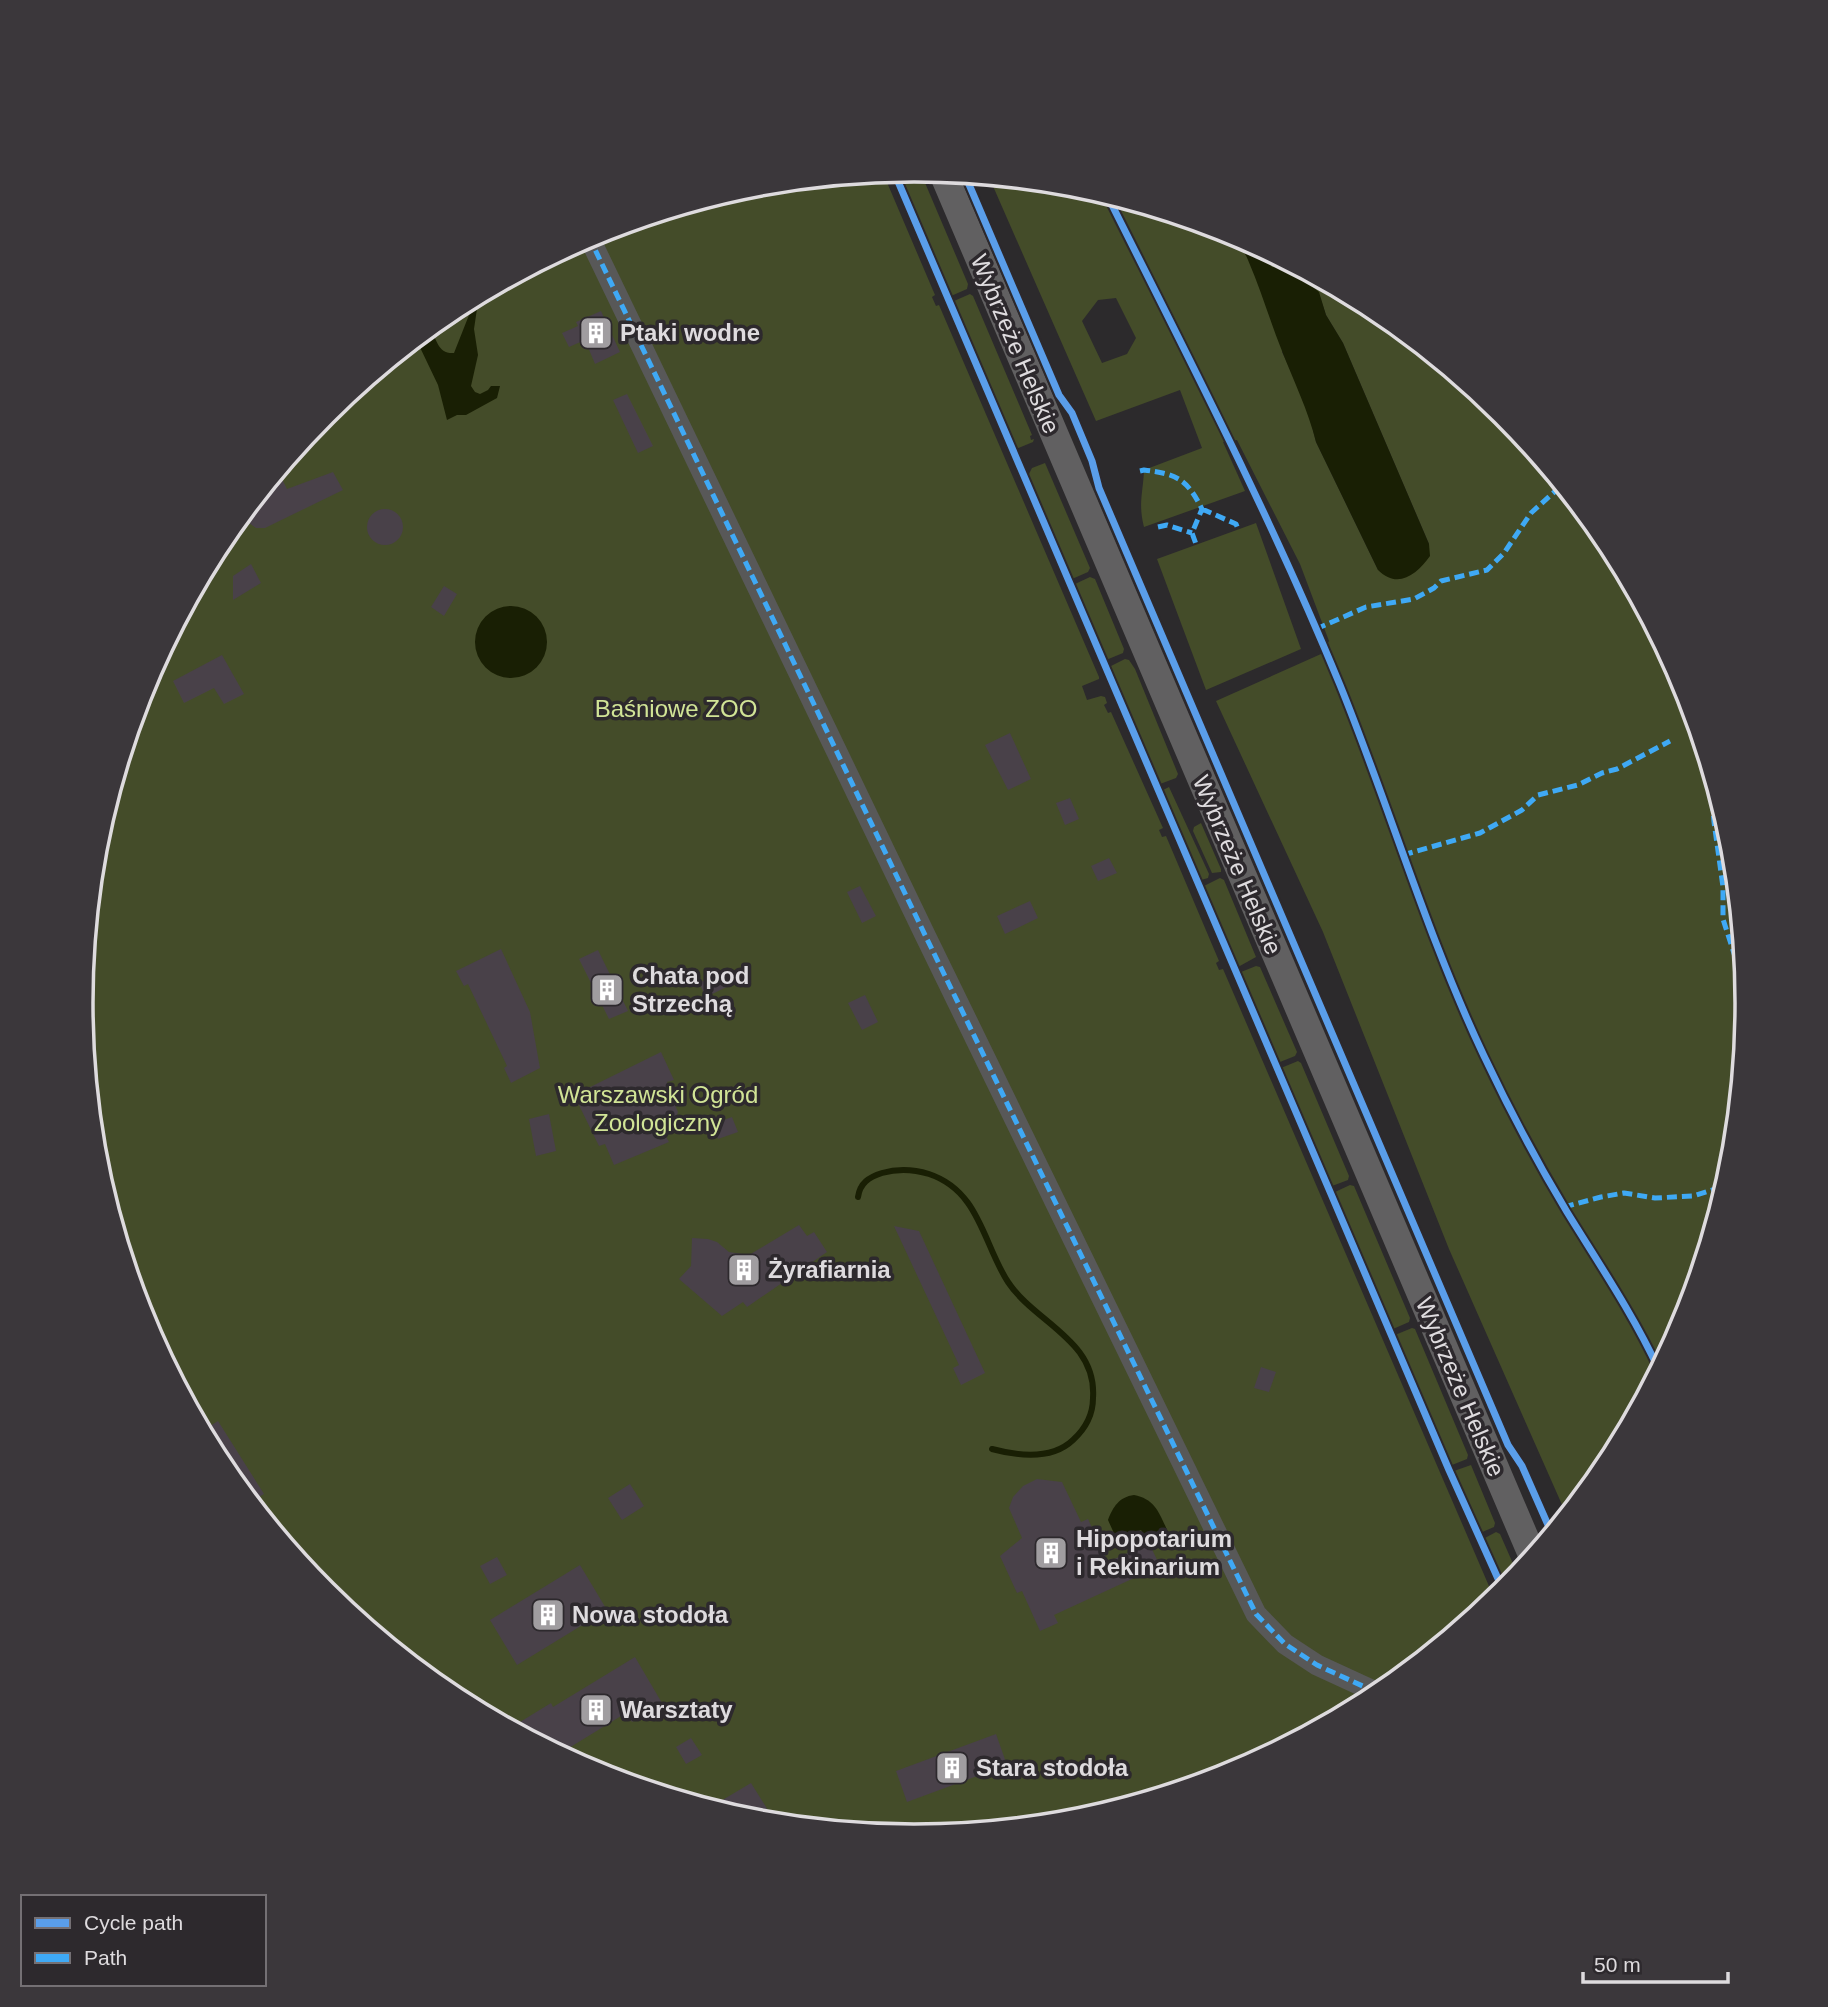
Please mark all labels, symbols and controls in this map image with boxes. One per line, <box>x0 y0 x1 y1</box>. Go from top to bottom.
street label: Wybrzeże Helskie <box>966 250 1065 437</box>
building icon: Ptaki wodne <box>577 314 615 352</box>
place label: Ptaki wodne <box>620 319 760 346</box>
park label: Baśniowe ZOO <box>595 695 757 722</box>
street label: Wybrzeże Helskie <box>1188 771 1287 958</box>
place label: Chata pod Strzechą <box>632 962 749 1017</box>
building icon: Chata pod Strzechą <box>588 971 626 1009</box>
park label: Warszawski Ogród Zoologiczny <box>558 1081 758 1136</box>
building icon: Żyrafiarnia <box>725 1251 763 1289</box>
place label: Żyrafiarnia <box>768 1256 891 1283</box>
street label: Wybrzeże Helskie <box>1411 1293 1510 1480</box>
place label: Hipopotarium i Rekinarium <box>1076 1525 1232 1580</box>
building icon: Hipopotarium i Rekinarium <box>1032 1534 1070 1572</box>
building icon: Nowa stodoła <box>529 1596 567 1634</box>
place label: Nowa stodoła <box>572 1601 729 1628</box>
building icon: Warsztaty <box>577 1691 615 1729</box>
place label: Warsztaty <box>620 1696 733 1723</box>
building icon: Stara stodoła <box>933 1749 971 1787</box>
place label: Stara stodoła <box>976 1754 1129 1781</box>
legend <box>21 1895 266 1986</box>
text: Cycle path <box>84 1911 183 1934</box>
scale bar <box>1583 1940 1728 1984</box>
text: Path <box>84 1946 127 1969</box>
text: 50 m <box>1594 1953 1641 1976</box>

